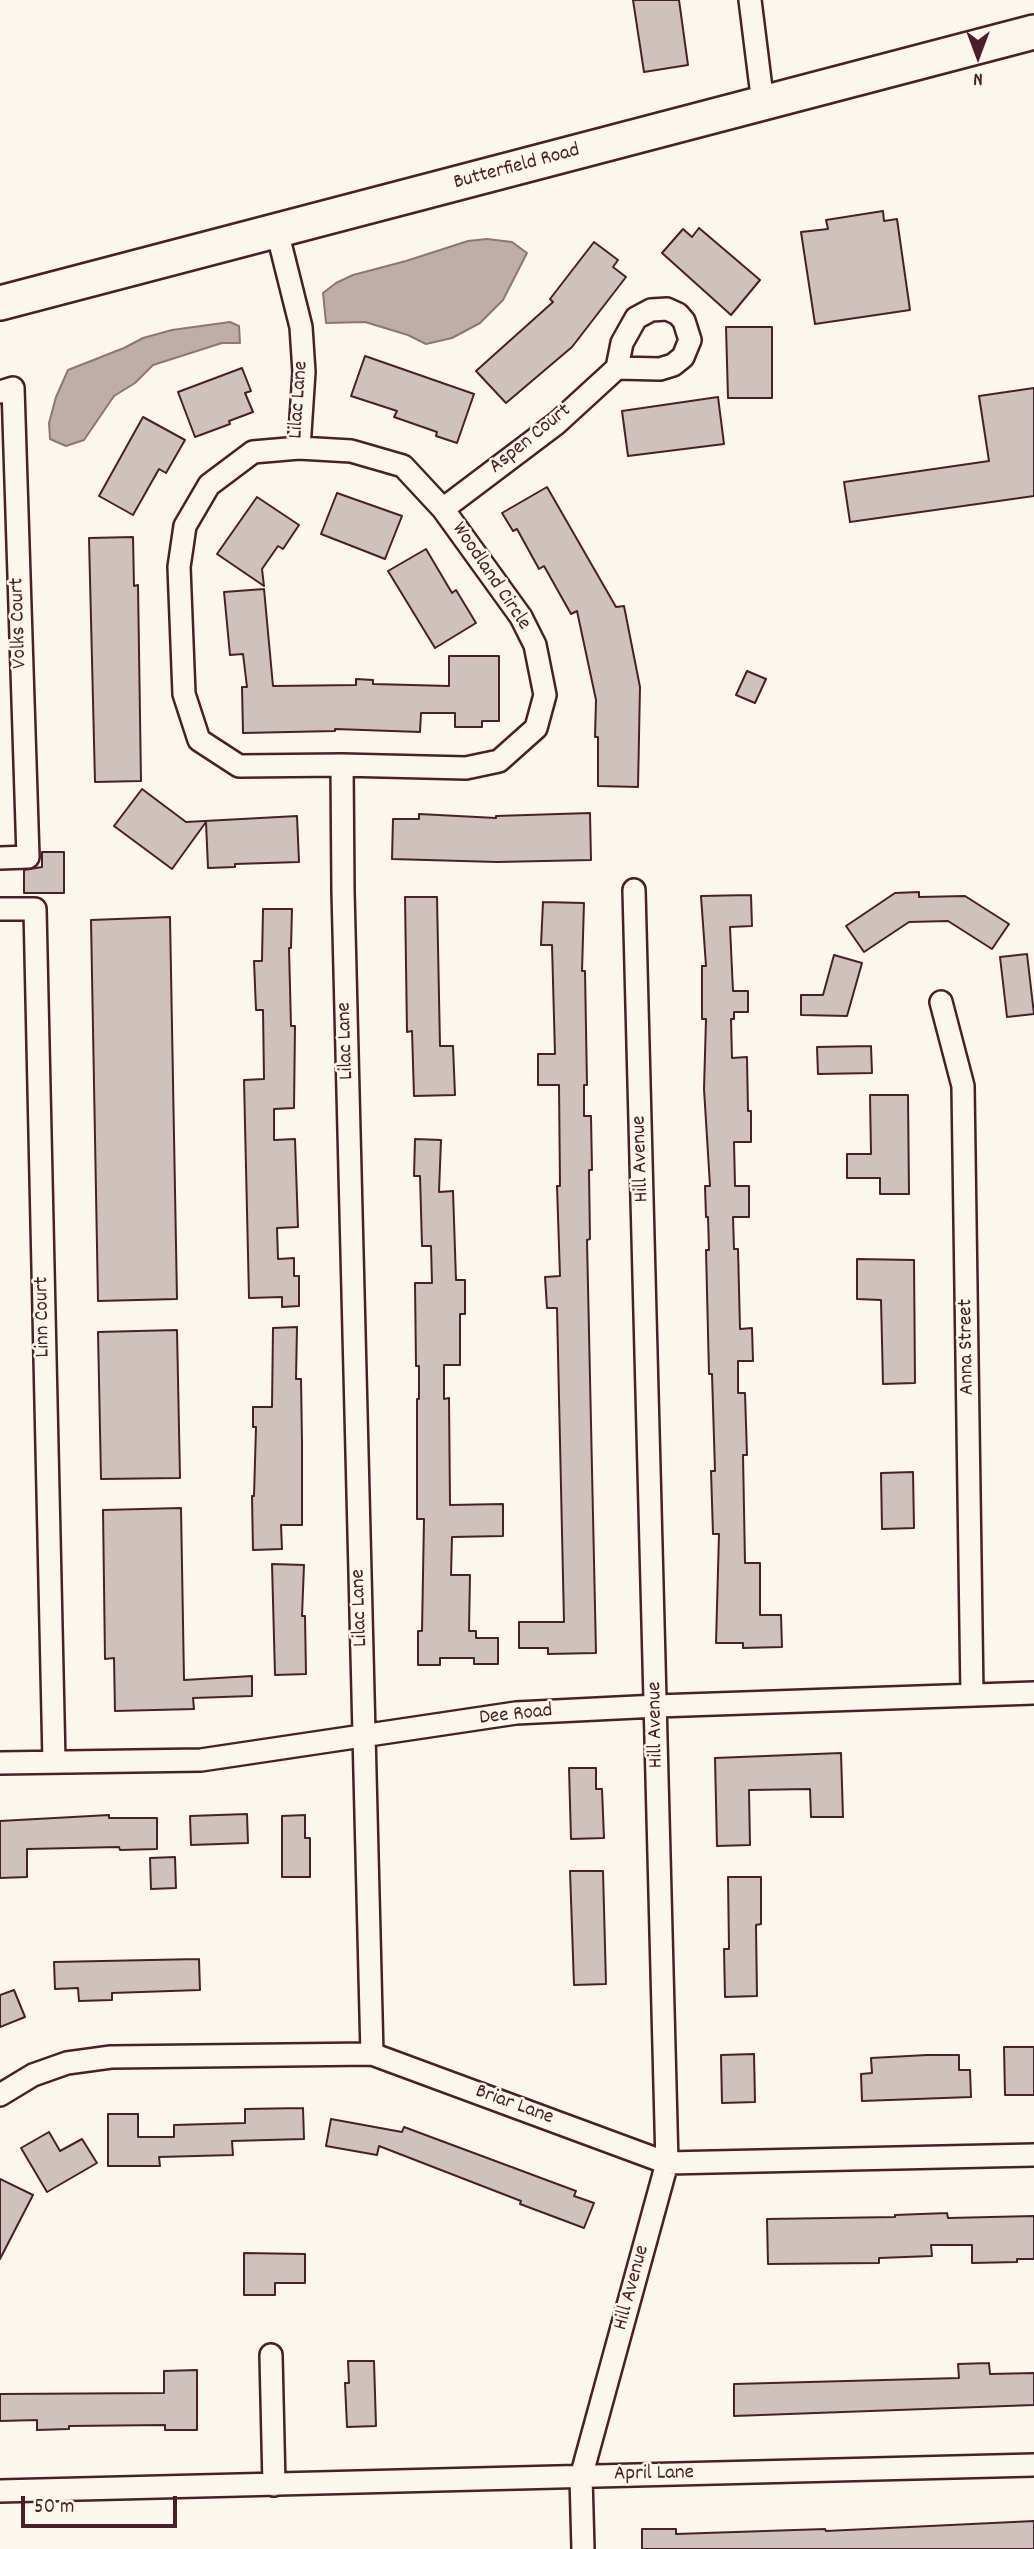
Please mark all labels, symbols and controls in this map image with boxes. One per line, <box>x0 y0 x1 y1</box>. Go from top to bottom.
north arrow <box>943 21 1013 91</box>
text: N <box>973 64 983 91</box>
street label: Butterfield Road <box>451 139 583 197</box>
street label: Lilac Lane <box>285 360 315 440</box>
street label: Aspen Court <box>485 399 577 481</box>
street label: Woodland Circle <box>445 518 535 636</box>
street label: Volks Court <box>6 577 34 669</box>
street label: Lilac Lane <box>333 1002 361 1080</box>
street label: Hill Avenue <box>628 1115 656 1203</box>
street label: Linn Court <box>31 1276 57 1358</box>
street label: Anna Street <box>955 1299 981 1395</box>
street label: Lilac Lane <box>347 1569 375 1647</box>
street label: Hill Avenue <box>644 1681 670 1769</box>
street label: Dee Road <box>478 1700 554 1732</box>
street label: Briar Lane <box>471 2080 557 2132</box>
street label: Hill Avenue <box>610 2243 656 2333</box>
street label: April Lane <box>614 2462 694 2488</box>
scale bar <box>24 2482 180 2526</box>
text: 50 m <box>34 2493 74 2523</box>

